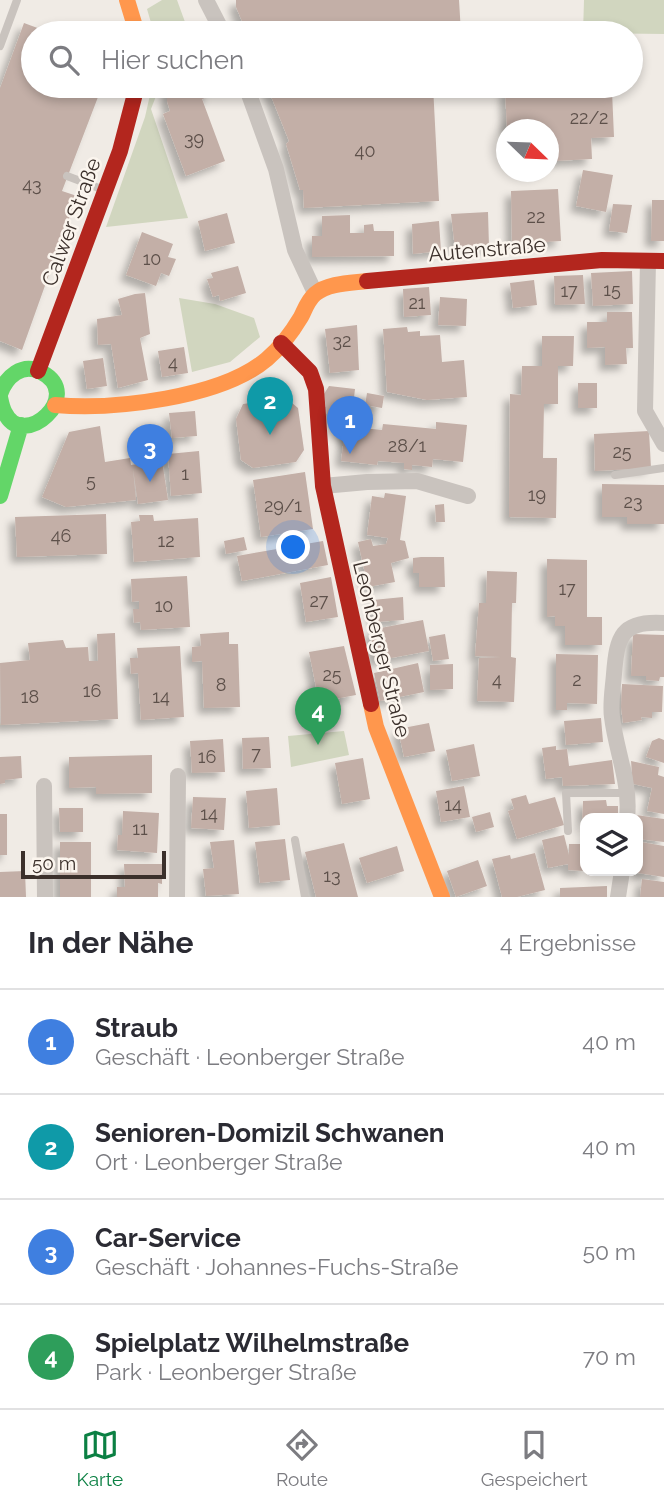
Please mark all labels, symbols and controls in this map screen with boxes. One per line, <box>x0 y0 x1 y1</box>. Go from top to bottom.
search box <box>21 21 643 98</box>
icon: search <box>45 41 83 79</box>
text: Hier suchen <box>101 45 244 75</box>
house number: 22/2 <box>570 107 608 128</box>
north arrow <box>496 119 559 182</box>
house number: 39 <box>184 128 204 149</box>
house number: 40 <box>355 140 375 161</box>
street label: Calwer Straße <box>36 154 106 290</box>
house number: 43 <box>22 174 42 195</box>
house number: 22 <box>527 206 545 227</box>
street label: Autenstraße <box>427 231 547 267</box>
house number: 10 <box>143 248 161 269</box>
house number: 15 <box>603 279 621 300</box>
house number: 17 <box>560 280 578 301</box>
house number: 21 <box>408 292 426 313</box>
house number: 32 <box>333 330 352 351</box>
house number: 4 <box>168 352 178 373</box>
pin: 2 <box>247 377 293 435</box>
pin: 1 <box>327 396 373 454</box>
pin: 3 <box>127 424 173 482</box>
house number: 28/1 <box>388 435 426 456</box>
house number: 25 <box>612 441 632 462</box>
house number: 1 <box>181 463 189 484</box>
house number: 5 <box>86 470 96 491</box>
house number: 19 <box>528 484 546 505</box>
house number: 23 <box>624 491 643 512</box>
house number: 29/1 <box>264 495 302 516</box>
house number: 46 <box>51 525 71 546</box>
house number: 12 <box>157 530 175 551</box>
your location <box>276 530 310 564</box>
street label: Leonberger Straße <box>348 558 416 740</box>
house number: 17 <box>558 578 576 599</box>
house number: 27 <box>309 590 329 611</box>
house number: 10 <box>155 595 173 616</box>
house number: 25 <box>322 664 342 685</box>
house number: 4 <box>492 669 502 690</box>
house number: 2 <box>572 669 582 690</box>
house number: 8 <box>216 674 226 695</box>
house number: 16 <box>83 680 101 701</box>
house number: 18 <box>21 686 39 707</box>
house number: 14 <box>152 686 170 707</box>
pin: 4 <box>295 687 341 745</box>
house number: 7 <box>251 743 261 764</box>
house number: 16 <box>198 746 216 767</box>
house number: 14 <box>444 794 462 815</box>
house number: 14 <box>200 803 218 824</box>
map controls <box>580 813 643 876</box>
button: layers <box>580 813 643 876</box>
house number: 11 <box>132 818 148 839</box>
scale bar <box>21 848 166 880</box>
text: 50 m <box>32 852 76 874</box>
house number: 13 <box>323 865 341 886</box>
text: In der Nähe <box>28 925 193 960</box>
text: 4 Ergebnisse <box>500 929 636 956</box>
text: Straub <box>95 1013 178 1043</box>
text: 1 <box>45 1028 57 1055</box>
text: 40 m <box>582 1028 636 1055</box>
text: Geschäft · Leonberger Straße <box>95 1043 404 1070</box>
text: Senioren-Domizil Schwanen <box>95 1118 445 1148</box>
text: 2 <box>45 1133 57 1160</box>
text: 40 m <box>582 1133 636 1160</box>
text: Ort · Leonberger Straße <box>95 1148 343 1175</box>
text: Car-Service <box>95 1223 241 1253</box>
text: 3 <box>45 1238 57 1265</box>
text: 50 m <box>582 1238 636 1265</box>
text: Geschäft · Johannes-Fuchs-Straße <box>95 1253 458 1280</box>
text: Spielplatz Wilhelmstraße <box>95 1328 409 1358</box>
text: 4 <box>44 1343 58 1370</box>
text: 70 m <box>583 1343 636 1370</box>
text: Park · Leonberger Straße <box>95 1358 357 1385</box>
tab: Karte <box>76 1426 123 1490</box>
tab: Route <box>276 1426 328 1490</box>
tab: Gespeichert <box>481 1426 588 1490</box>

